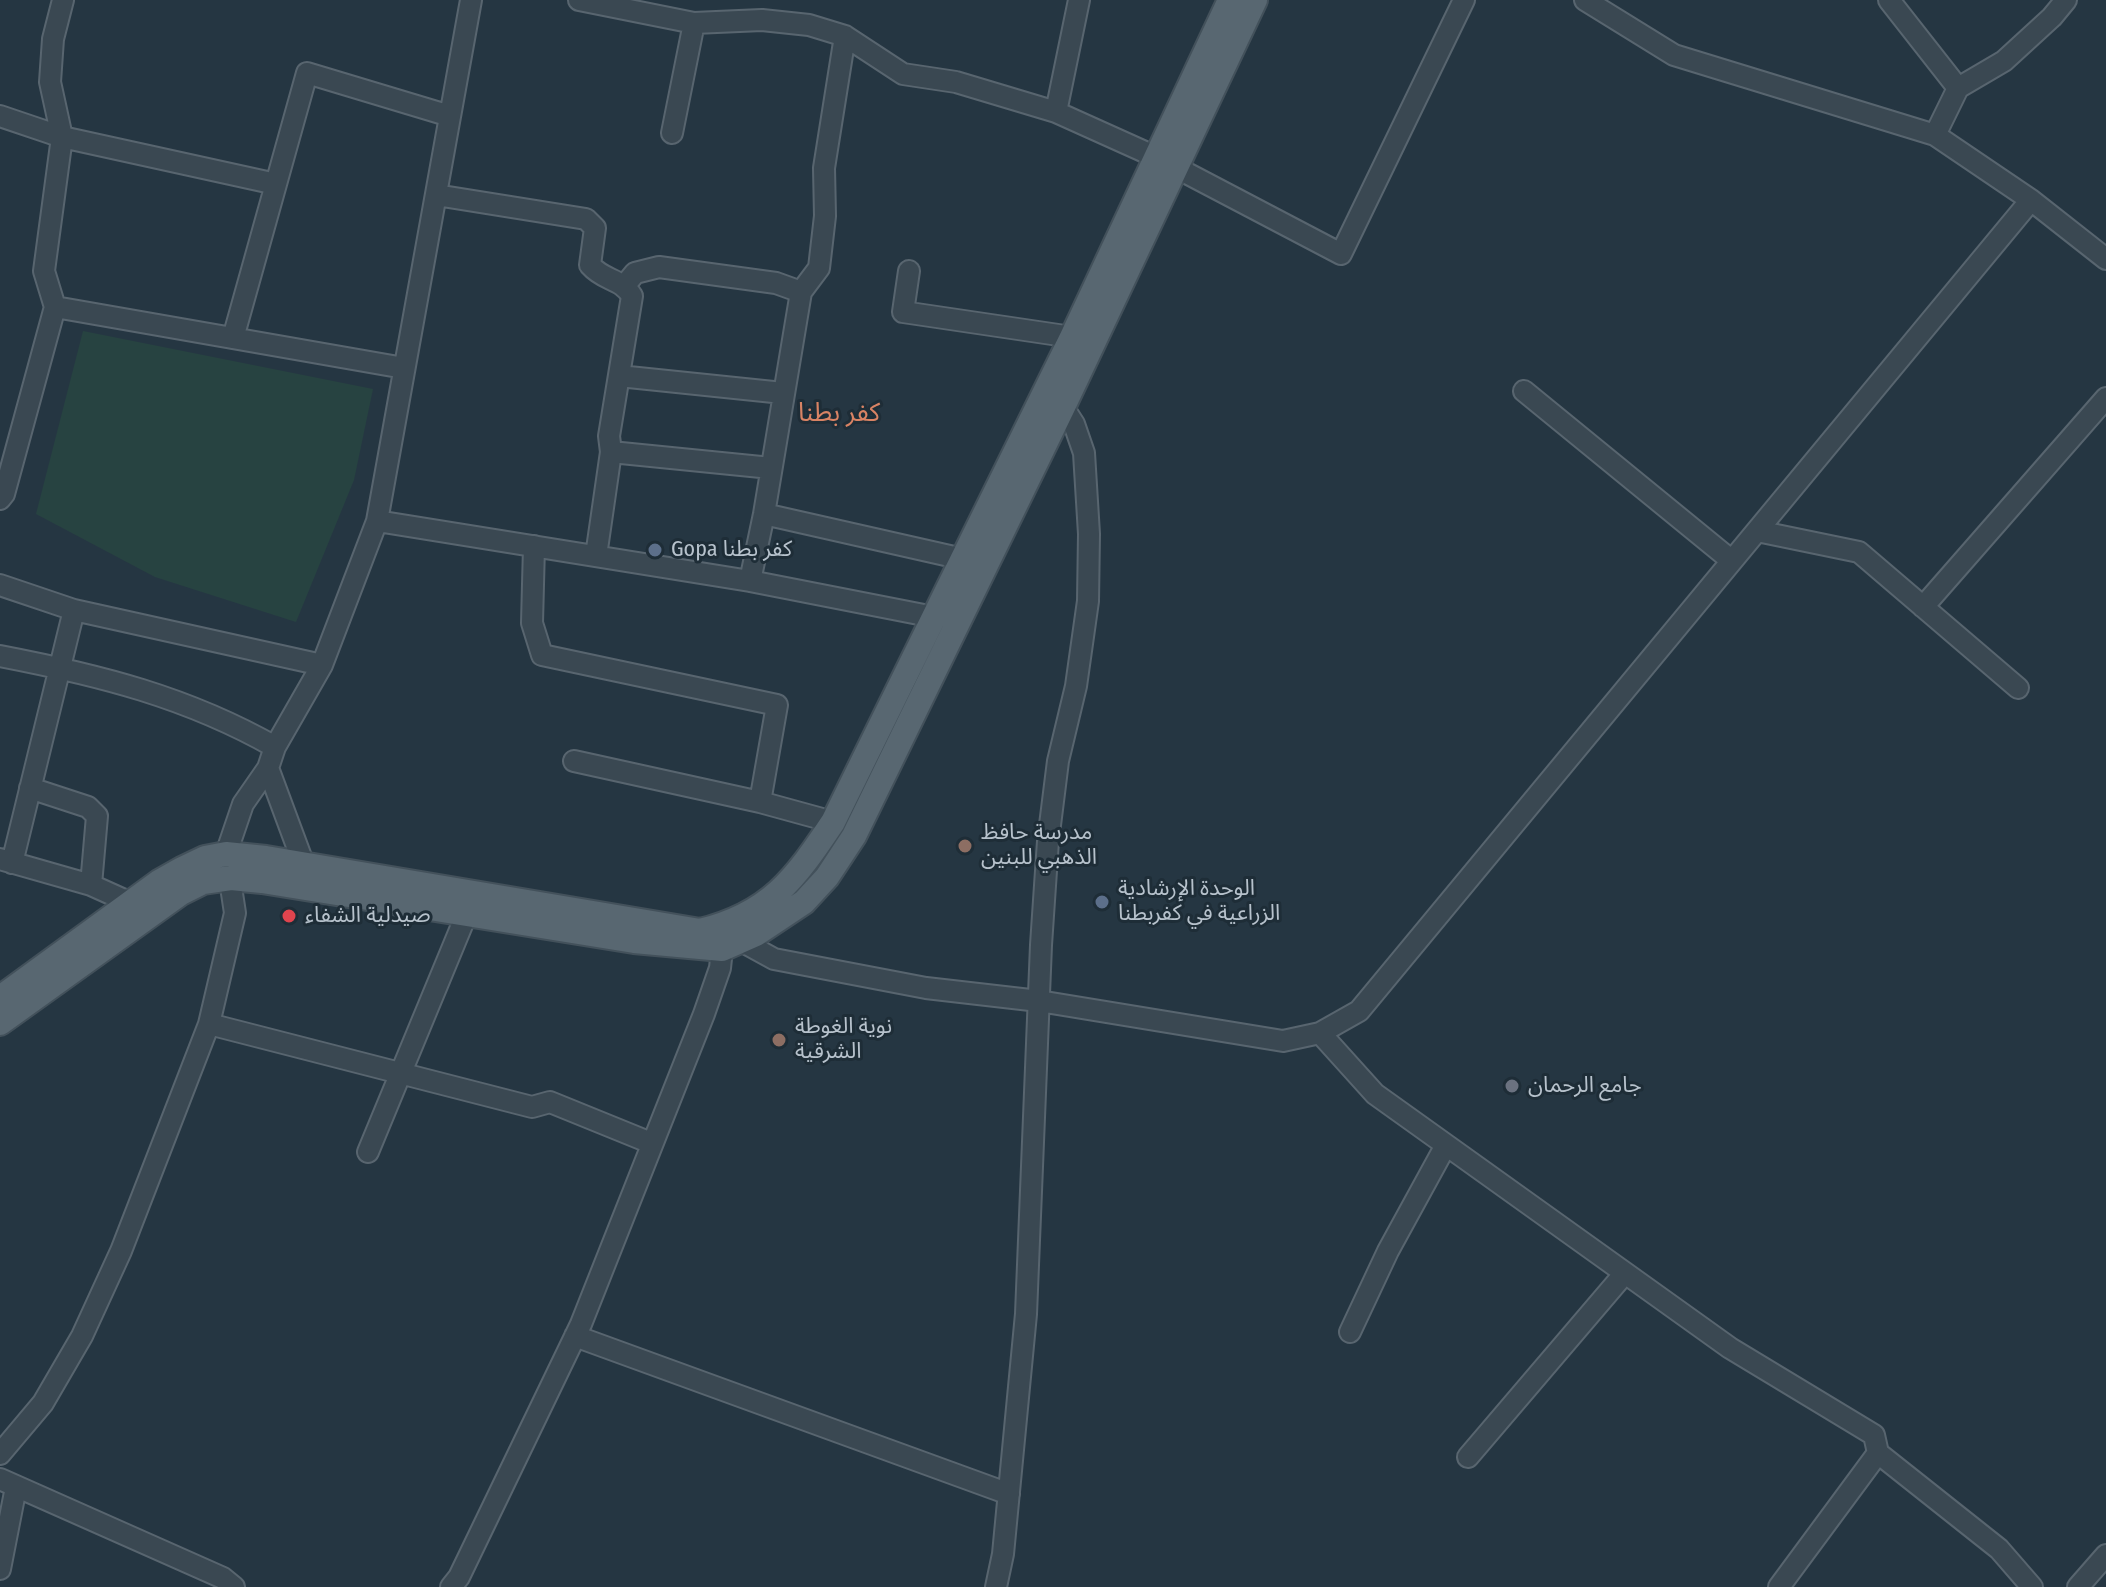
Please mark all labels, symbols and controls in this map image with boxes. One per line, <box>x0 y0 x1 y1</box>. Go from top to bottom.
district label: كفر بطنا <box>798 398 880 430</box>
place label: Gopa كفر بطنا <box>671 537 792 563</box>
marker: Gopa كفر بطنا <box>646 541 664 559</box>
place label: مدرسة حافظ الذهبي للبنين <box>981 820 1097 872</box>
marker: مدرسة حافظ الذهبي للبنين <box>956 837 974 855</box>
place label: الوحدة الإرشادية الزراعية في كفربطنا <box>1118 876 1280 928</box>
marker: الوحدة الإرشادية الزراعية في كفربطنا <box>1093 893 1111 911</box>
place label: صيدلية الشفاء <box>305 903 431 929</box>
marker: صيدلية الشفاء <box>280 907 298 925</box>
place label: نوية الغوطة الشرقية <box>795 1014 892 1066</box>
marker: نوية الغوطة الشرقية <box>770 1031 788 1049</box>
place label: جامع الرحمان <box>1528 1073 1642 1099</box>
marker: جامع الرحمان <box>1503 1077 1521 1095</box>

